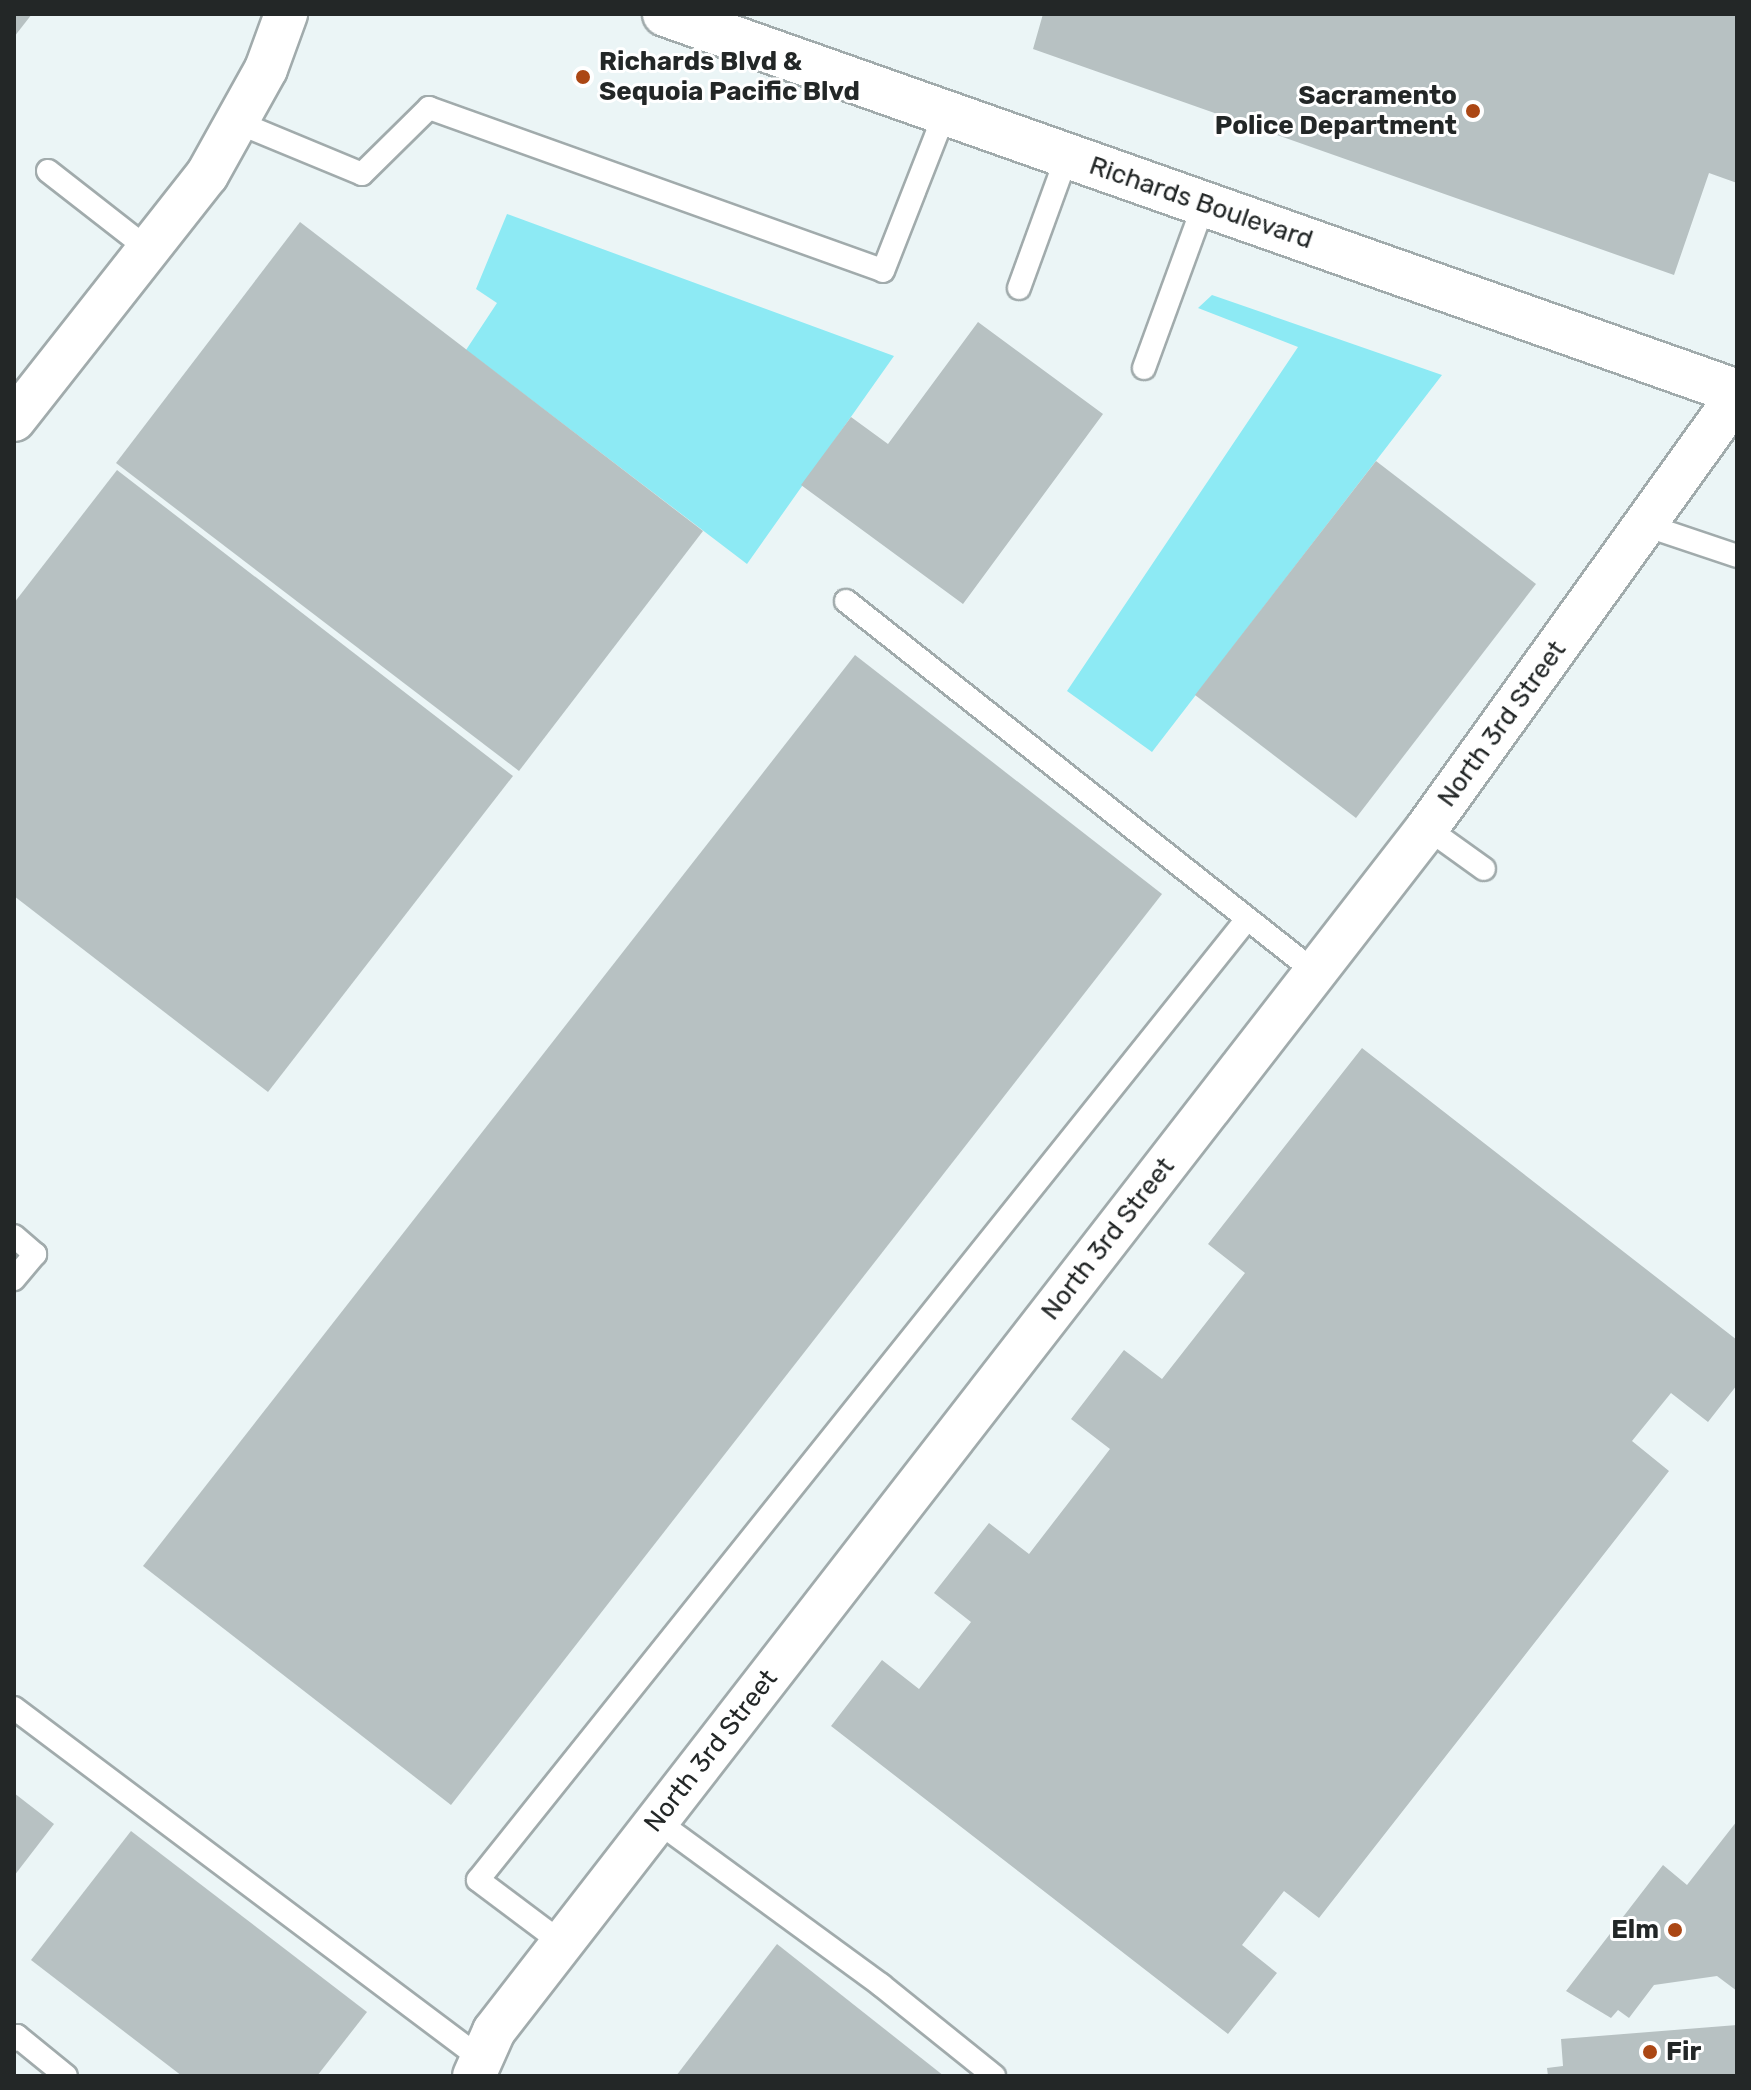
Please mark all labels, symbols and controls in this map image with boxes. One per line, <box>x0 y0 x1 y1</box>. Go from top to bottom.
place label: Richards Blvd & Sequoia Pacific Blvd <box>599 46 860 108</box>
marker: Richards Blvd & Sequoia Pacific Blvd <box>574 68 592 86</box>
place label: Sacramento Police Department <box>1215 80 1457 142</box>
marker: Sacramento Police Department <box>1464 102 1482 120</box>
street label: Richards Boulevard <box>1085 150 1317 256</box>
street label: North 3rd Street <box>1431 635 1573 813</box>
street label: North 3rd Street <box>1035 1152 1181 1326</box>
street label: North 3rd Street <box>638 1664 784 1838</box>
place label: Elm <box>1611 1914 1659 1946</box>
marker: Elm <box>1666 1921 1684 1939</box>
place label: Fir <box>1666 2036 1701 2068</box>
marker: Fir <box>1641 2043 1659 2061</box>

